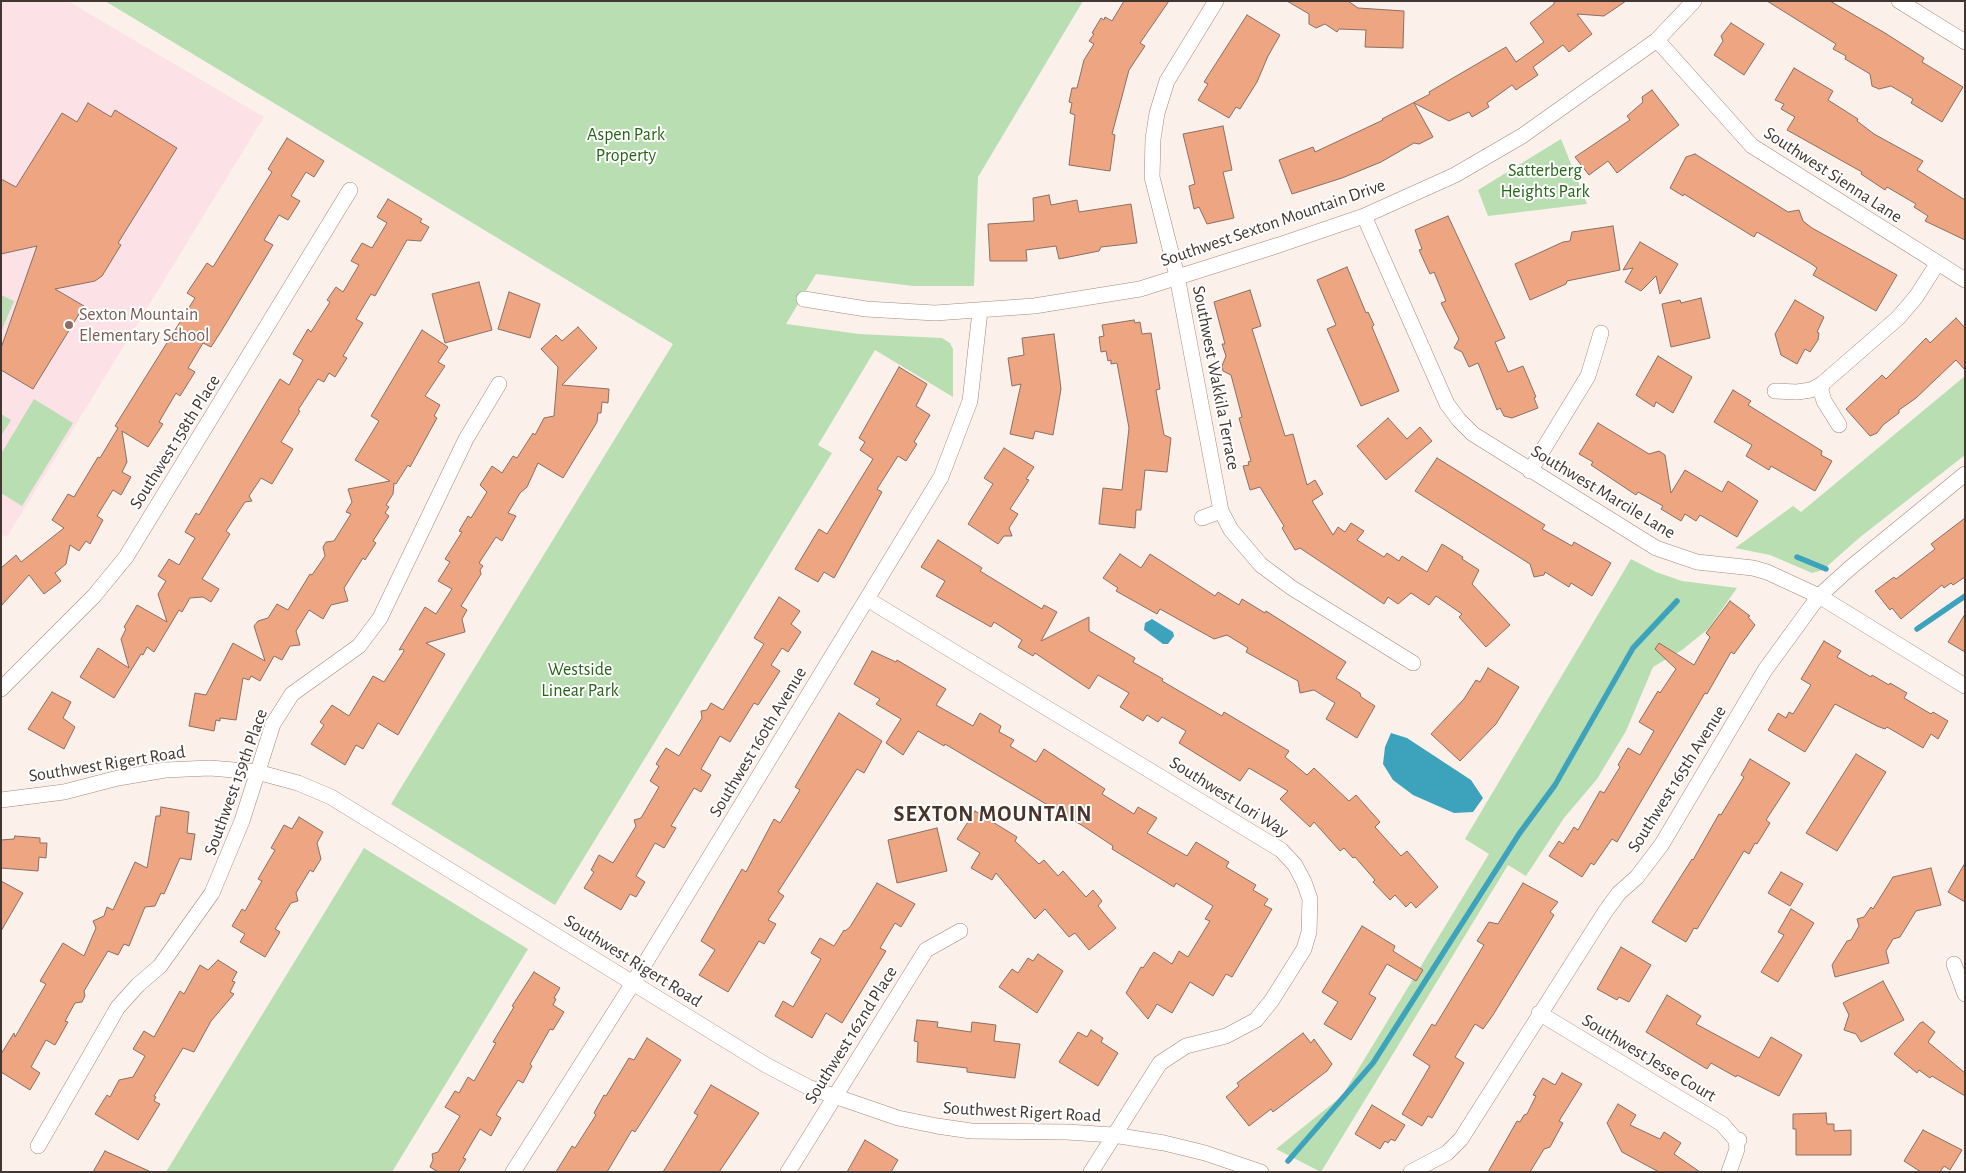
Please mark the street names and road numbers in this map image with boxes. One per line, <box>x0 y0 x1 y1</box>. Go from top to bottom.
street label: Southwest Sienna Lane <box>1760 122 1906 228</box>
street label: Southwest Sexton Mountain Drive <box>1158 174 1388 272</box>
street label: Southwest Wakkila Terrace <box>1188 284 1244 472</box>
street label: Southwest 158th Place <box>125 371 225 513</box>
street label: Southwest Marcile Lane <box>1527 440 1679 544</box>
street label: Southwest 160th Avenue <box>705 663 811 821</box>
street label: Southwest 165th Avenue <box>1623 702 1731 856</box>
street label: Southwest 159th Place <box>200 706 272 858</box>
street label: Southwest Rigert Road <box>27 741 187 787</box>
street label: Southwest Lori Way <box>1165 752 1293 842</box>
street label: Southwest Rigert Road <box>560 910 706 1012</box>
street label: Southwest 162nd Place <box>800 962 902 1108</box>
street label: Southwest Jesse Court <box>1578 1009 1720 1107</box>
street label: Southwest Rigert Road <box>942 1097 1102 1127</box>

